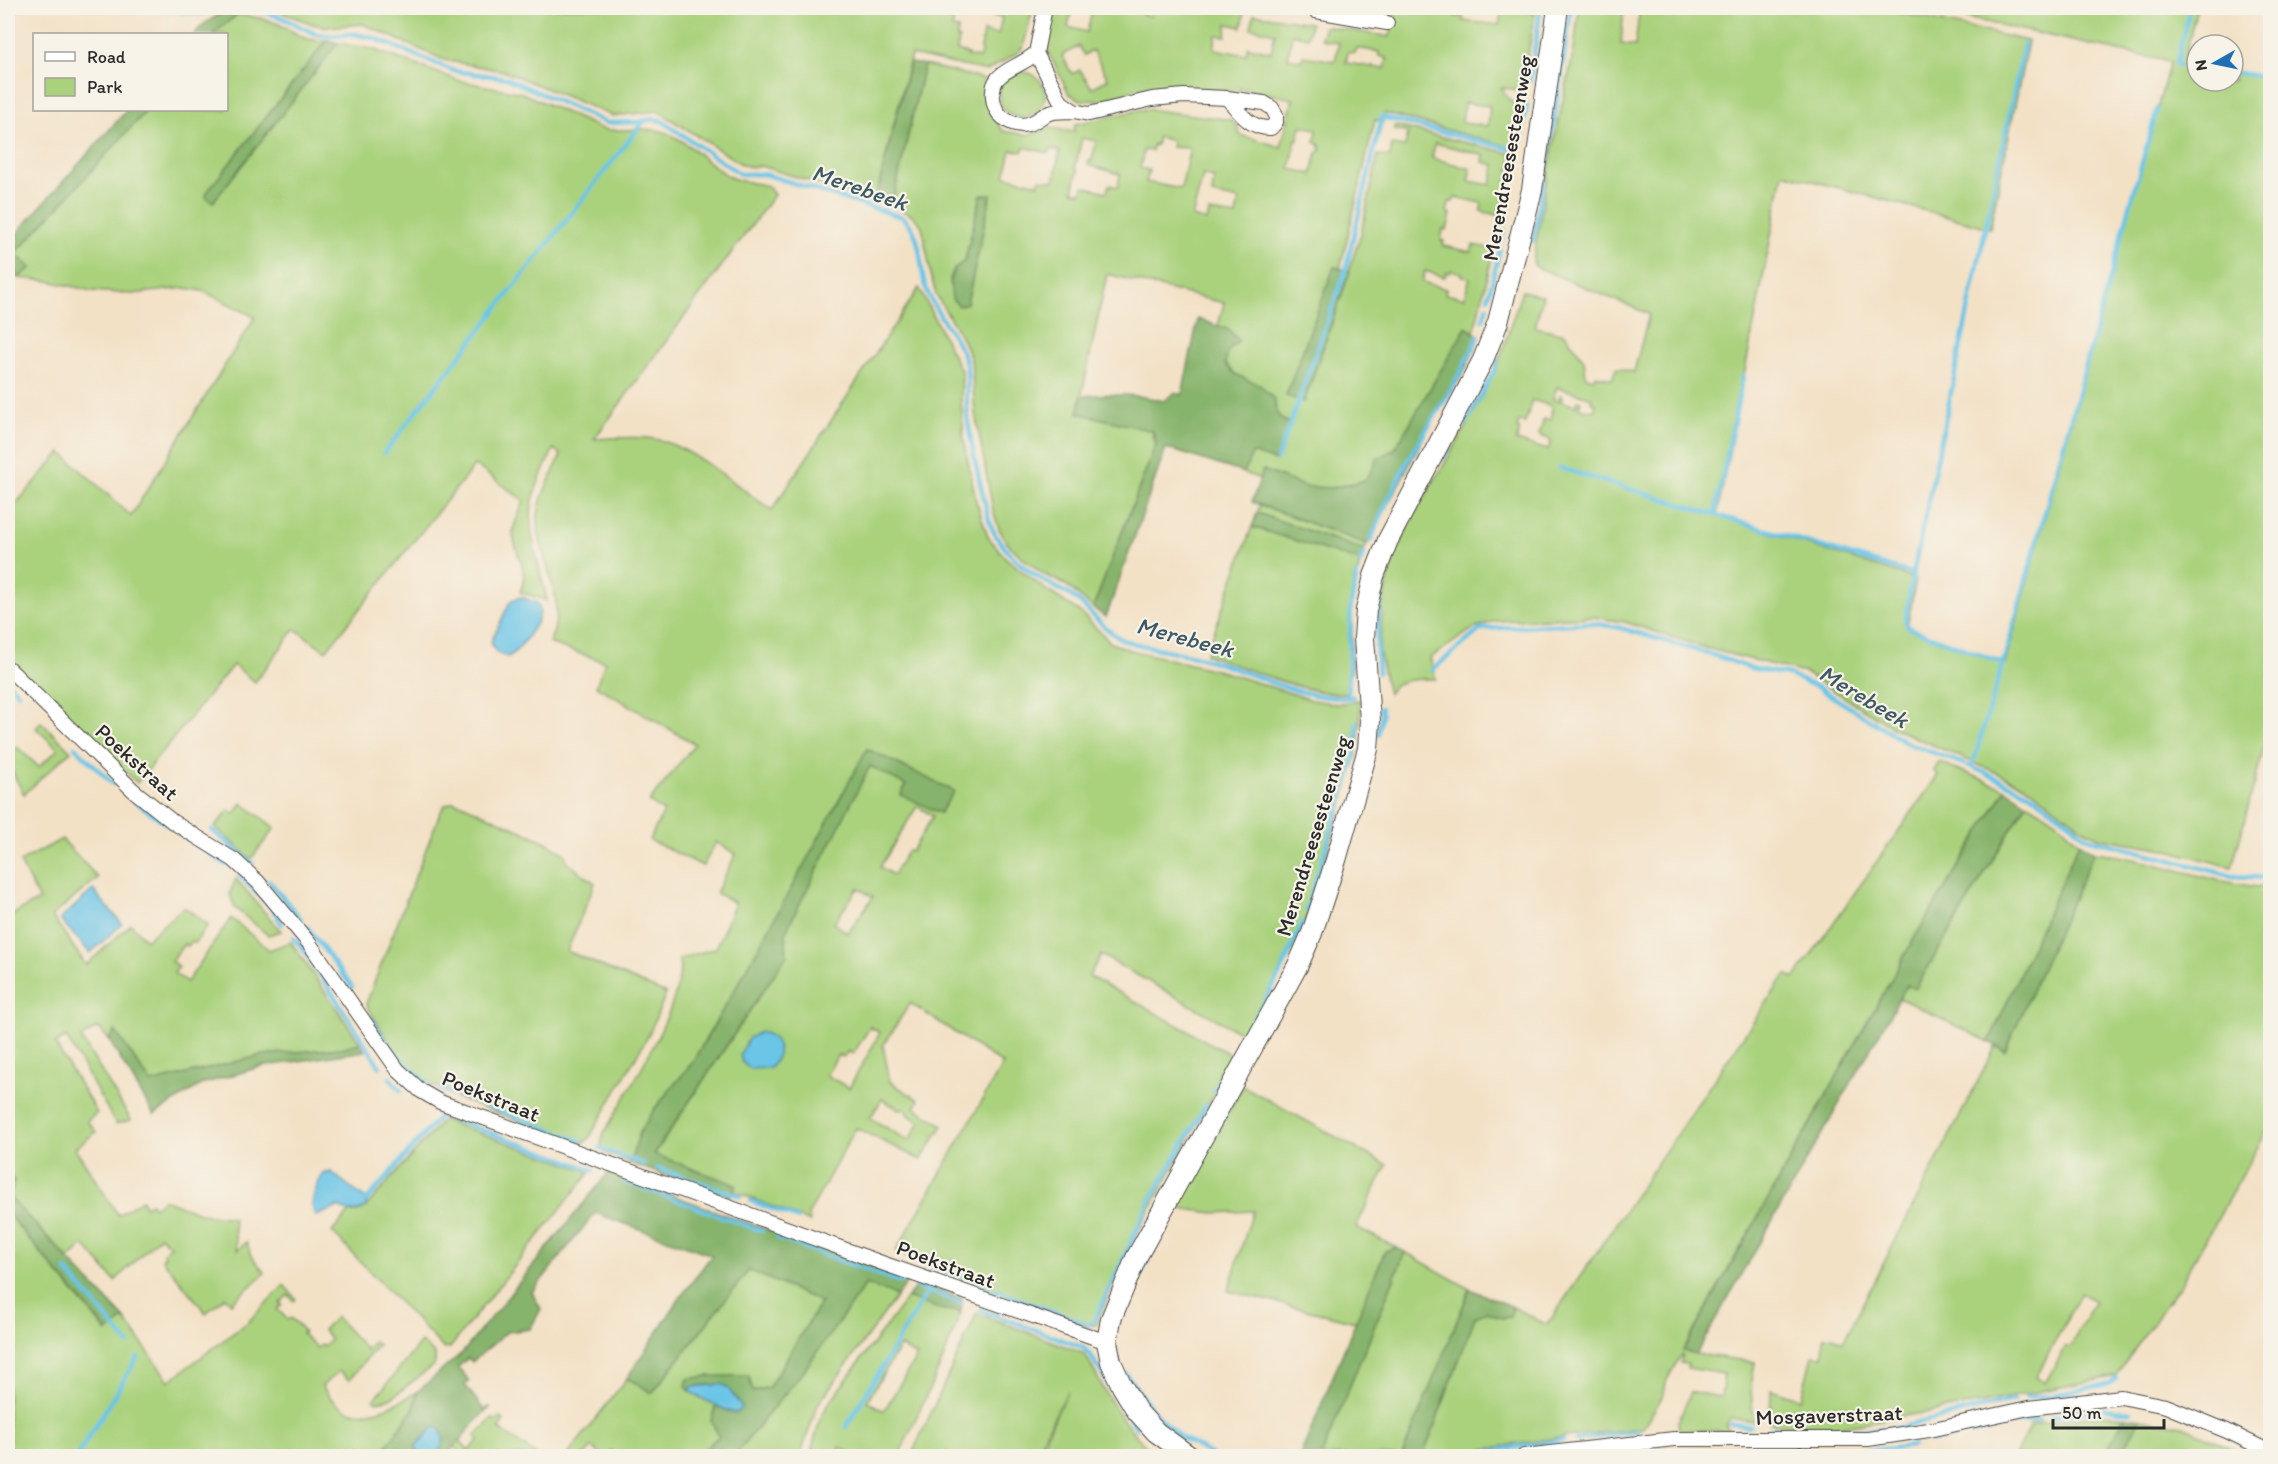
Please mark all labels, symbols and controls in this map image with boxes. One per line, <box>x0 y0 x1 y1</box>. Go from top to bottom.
legend <box>33 33 228 111</box>
north arrow <box>2185 33 2245 93</box>
text: Road <box>87 46 126 68</box>
street label: Merendreesesteenweg <box>1477 52 1540 263</box>
text: N <box>2190 58 2211 72</box>
text: Park <box>87 76 122 98</box>
water label: Merebeek <box>808 157 913 217</box>
water label: Merebeek <box>1133 610 1238 664</box>
water label: Merebeek <box>1814 658 1915 735</box>
street label: Poekstraat <box>90 718 184 806</box>
street label: Merendreesesteenweg <box>1270 732 1357 940</box>
street label: Poekstraat <box>438 1064 544 1128</box>
street label: Poekstraat <box>893 1234 999 1294</box>
scale bar <box>2053 1392 2164 1430</box>
street label: Mosgaverstraat <box>1755 1399 1903 1431</box>
text: 50 m <box>2062 1402 2102 1424</box>

